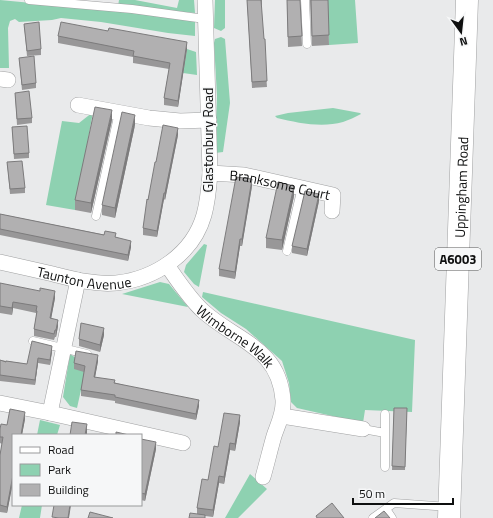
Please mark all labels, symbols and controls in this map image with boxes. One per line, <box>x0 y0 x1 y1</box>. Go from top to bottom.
north arrow <box>441 12 481 52</box>
text: N <box>458 33 469 50</box>
street label: Glastonbury Road <box>197 88 218 193</box>
street label: Uppingham Road <box>448 136 473 238</box>
street label: Branksome Court <box>229 164 333 205</box>
road number: A6003 <box>435 248 481 270</box>
street label: Taunton Avenue <box>35 260 133 294</box>
street label: Wimborne Walk <box>192 300 281 372</box>
legend <box>12 434 142 506</box>
text: Road <box>48 440 74 459</box>
text: Park <box>48 460 71 479</box>
text: Building <box>48 480 89 499</box>
scale bar <box>353 480 453 506</box>
text: 50 m <box>359 484 385 503</box>

